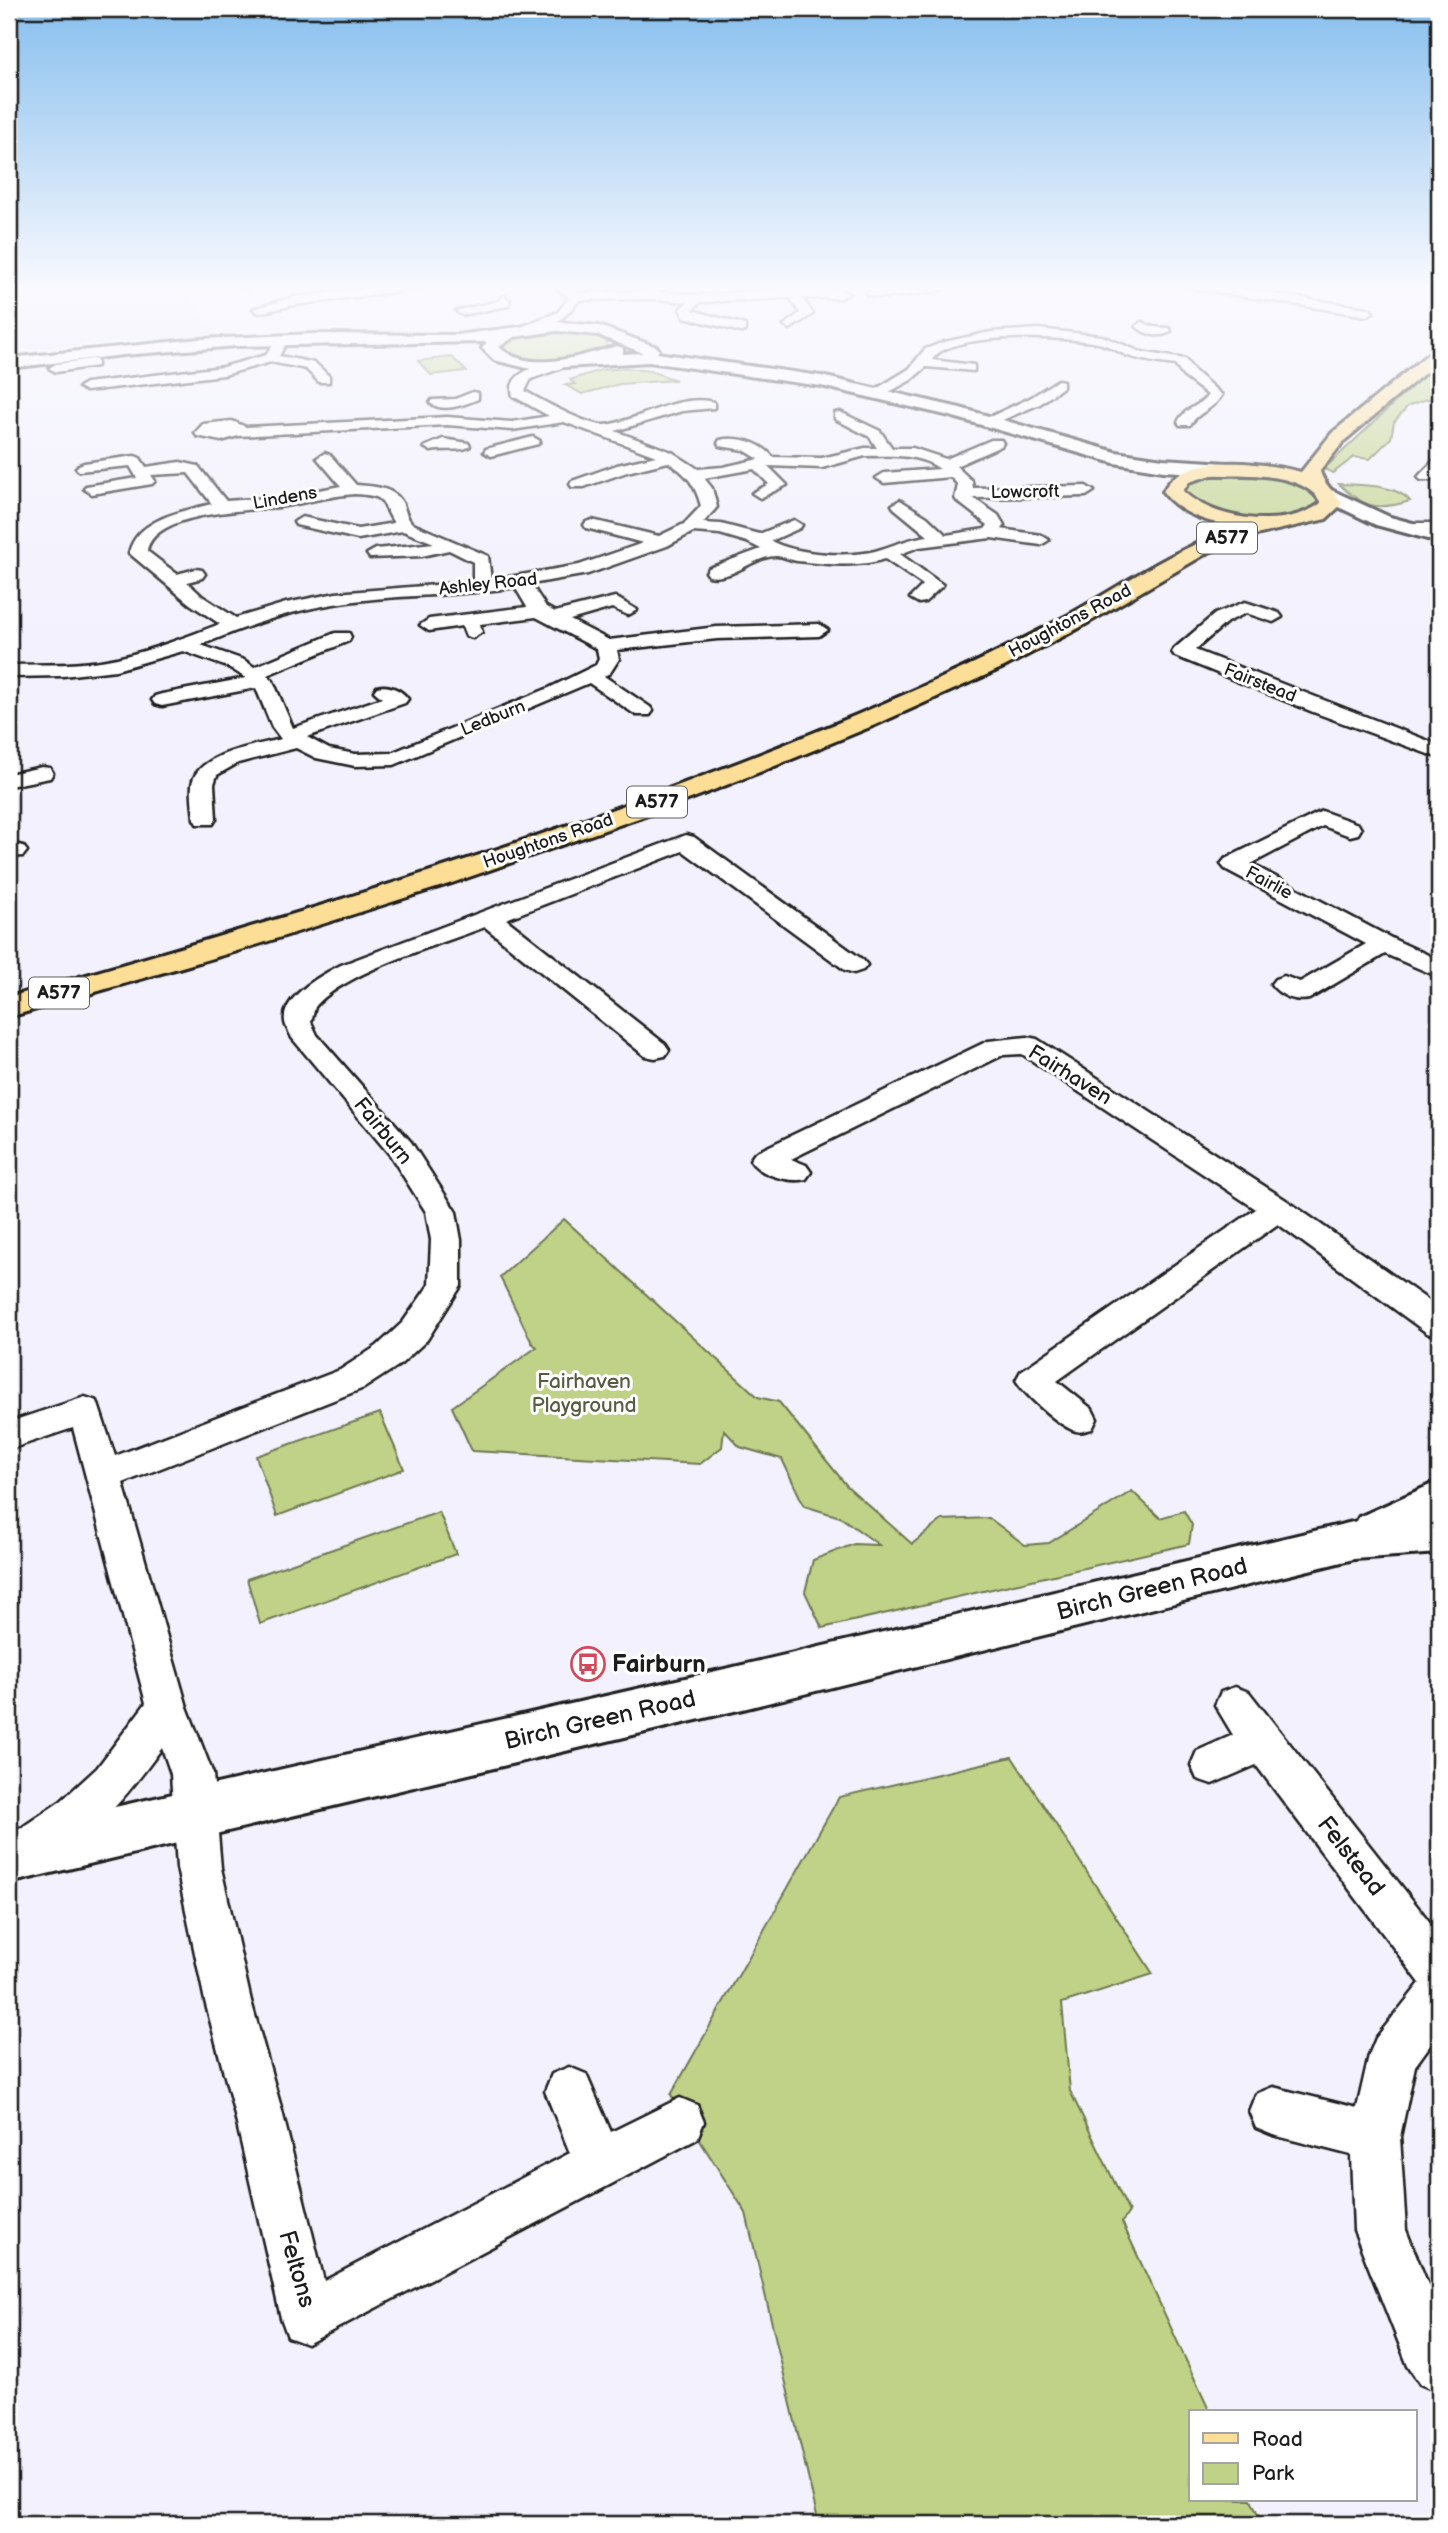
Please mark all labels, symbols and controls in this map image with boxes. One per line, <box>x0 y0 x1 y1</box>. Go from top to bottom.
street label: Lowcroft <box>990 481 1060 503</box>
street label: Lindens <box>251 482 319 514</box>
road number: A577 <box>1197 523 1257 554</box>
street label: Ashley Road <box>438 568 538 600</box>
street label: Houghtons Road <box>1005 580 1135 662</box>
street label: Fairstead <box>1221 659 1299 707</box>
street label: Ledburn <box>458 696 528 740</box>
road number: A577 <box>627 786 687 818</box>
street label: Houghtons Road <box>480 809 616 873</box>
street label: Fairlie <box>1242 862 1296 904</box>
road number: A577 <box>29 978 89 1009</box>
street label: Fairhaven <box>1024 1040 1116 1110</box>
street label: Fairburn <box>348 1092 418 1170</box>
park label: Fairhaven Playground <box>531 1369 637 1418</box>
street label: Birch Green Road <box>1054 1551 1250 1627</box>
bus stop icon: Fairburn <box>569 1645 607 1683</box>
place label: Fairburn <box>612 1650 706 1679</box>
street label: Birch Green Road <box>502 1684 698 1756</box>
street label: Felstead <box>1311 1810 1391 1902</box>
street label: Feltons <box>272 2227 322 2311</box>
legend <box>1189 2410 1416 2502</box>
text: Road <box>1252 2427 1303 2452</box>
text: Park <box>1252 2461 1295 2486</box>

